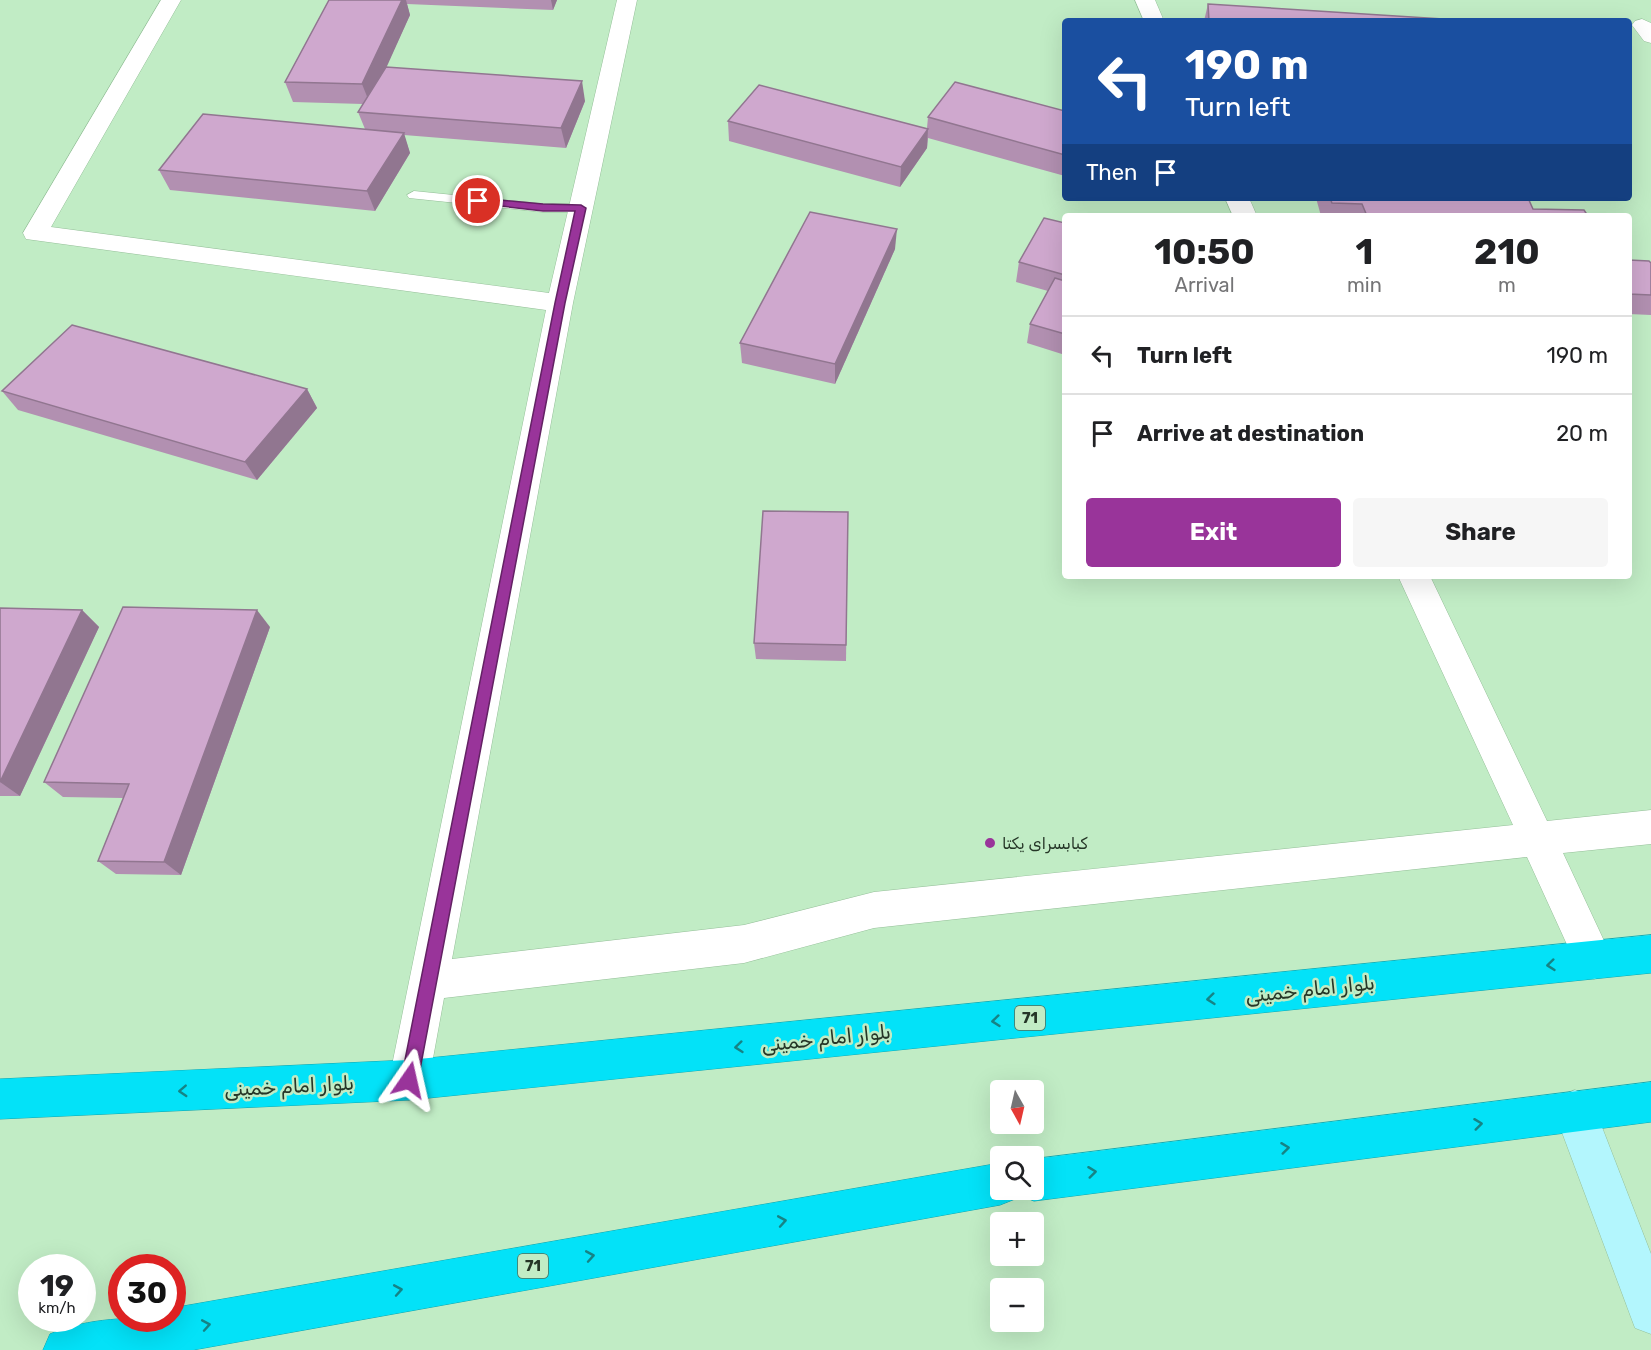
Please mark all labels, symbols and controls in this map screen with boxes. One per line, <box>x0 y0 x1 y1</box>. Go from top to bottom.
text: 190 m <box>1185 40 1309 90</box>
icon: left <box>1086 42 1164 120</box>
text: Turn left <box>1185 91 1290 123</box>
icon: arrive <box>1149 156 1182 189</box>
text: Then <box>1086 159 1137 186</box>
pin <box>452 175 503 226</box>
icon: arrive <box>461 184 494 217</box>
text: 10:50 <box>1154 230 1255 273</box>
text: 1 <box>1355 230 1373 273</box>
text: 210 <box>1474 230 1540 273</box>
text: Arrival <box>1175 273 1235 297</box>
text: min <box>1347 273 1382 297</box>
text: m <box>1498 273 1516 297</box>
icon: left <box>1086 339 1119 372</box>
text: Turn left <box>1137 342 1232 369</box>
text: 190 m <box>1547 342 1608 369</box>
icon: arrive <box>1086 417 1119 450</box>
text: Arrive at destination <box>1137 420 1364 447</box>
text: 20 m <box>1556 420 1608 447</box>
button: Exit <box>1086 498 1341 567</box>
button: Share <box>1353 498 1608 567</box>
place label: کبابسرای یکتا <box>1002 834 1088 854</box>
marker: کبابسرای یکتا <box>983 836 997 850</box>
one-way arrow <box>1546 958 1556 971</box>
street label: بلوار امام خمینی <box>1244 970 1376 1010</box>
one-way arrow <box>1206 992 1215 1005</box>
road number: 71 <box>1015 1006 1045 1030</box>
one-way arrow <box>991 1014 1000 1027</box>
street label: بلوار امام خمینی <box>760 1019 892 1059</box>
one-way arrow <box>735 1040 744 1053</box>
position arrow <box>377 1048 441 1112</box>
street label: بلوار امام خمینی <box>223 1071 355 1103</box>
north arrow <box>990 1080 1044 1134</box>
map controls <box>990 1080 1044 1332</box>
one-way arrow <box>178 1084 187 1097</box>
one-way arrow <box>1474 1118 1483 1130</box>
one-way arrow <box>1280 1142 1290 1155</box>
button: search <box>990 1146 1044 1200</box>
one-way arrow <box>1087 1167 1096 1179</box>
button: + <box>990 1212 1044 1266</box>
one-way arrow <box>777 1216 786 1228</box>
one-way arrow <box>584 1250 594 1263</box>
speed limit sign: 30 <box>108 1254 186 1332</box>
road number: 71 <box>518 1254 548 1278</box>
text: 19 <box>40 1268 74 1304</box>
button: − <box>990 1278 1044 1332</box>
one-way arrow <box>392 1284 402 1297</box>
text: km/h <box>38 1299 76 1317</box>
one-way arrow <box>200 1319 210 1332</box>

